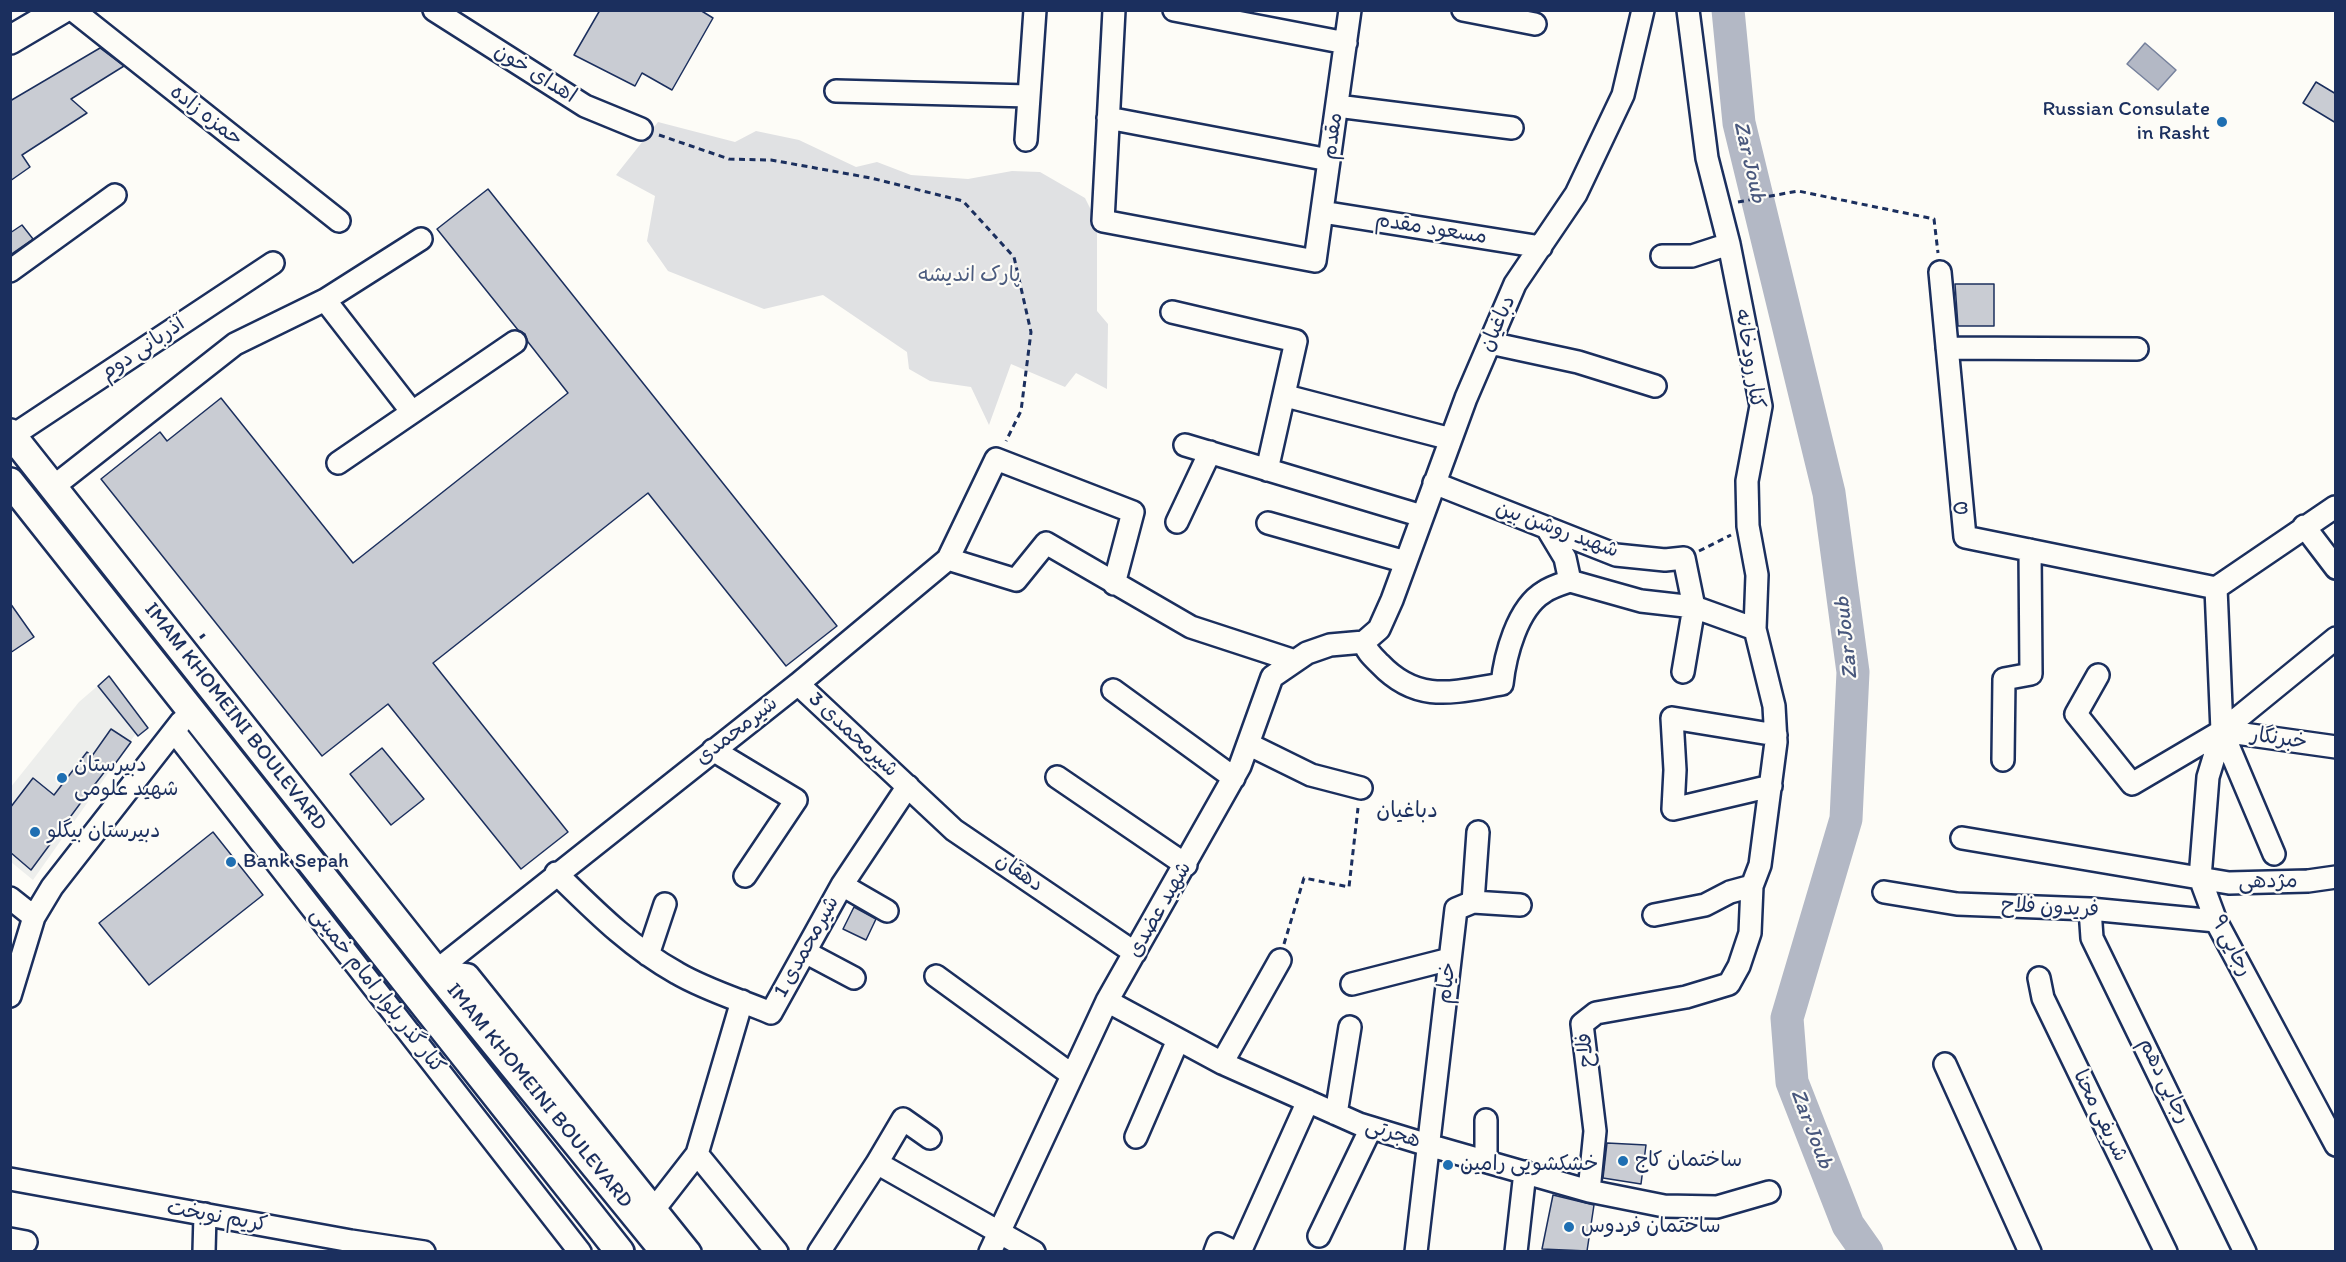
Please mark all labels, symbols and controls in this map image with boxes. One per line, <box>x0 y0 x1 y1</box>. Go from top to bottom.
street label: اهدای خون <box>489 39 581 109</box>
street label: حمزه زاده <box>164 80 248 152</box>
place label: Russian Consulate in Rasht <box>2042 97 2210 147</box>
street label: مقدم <box>1317 111 1349 161</box>
marker: Russian Consulate in Rasht <box>2215 115 2229 129</box>
water label: Zar Joub <box>1727 119 1771 205</box>
street label: مسعود مقدم <box>1373 208 1489 250</box>
park label: پارک اندیشه <box>917 263 1021 289</box>
street label: دباغیان <box>1475 292 1521 356</box>
street label: کنار رودخانه <box>1729 307 1769 411</box>
street label: آذربانی دوم <box>96 312 190 386</box>
street label: شهید روشن بین <box>1492 496 1622 564</box>
street label: ۵ <box>1949 500 1975 516</box>
water label: Zar Joub <box>1830 595 1864 681</box>
street label: IMAM KHOMEINI BOULEVARD <box>138 598 332 836</box>
street label: شیرمحمدی 3 <box>803 687 903 783</box>
street label: شیرمحمدی <box>691 691 783 771</box>
street label: خبرنگار <box>2249 723 2309 755</box>
place label: دبیرستان شهید علومی <box>74 753 178 803</box>
marker: دبیرستان شهید علومی <box>55 771 69 785</box>
district label: دباغیان <box>1376 798 1438 824</box>
place label: دبیرستان بیگلو <box>47 819 160 845</box>
marker: دبیرستان بیگلو <box>28 825 42 839</box>
street label: دهقان <box>990 848 1048 898</box>
place label: Bank Sepah <box>243 849 349 875</box>
marker: Bank Sepah <box>224 855 238 869</box>
street label: شهید عضدی <box>1122 858 1198 962</box>
street label: مژدهی <box>2238 869 2298 895</box>
street label: شیرمحمدی 1 <box>769 892 845 1002</box>
street label: فریدون فلاح <box>2000 893 2100 923</box>
street label: کنار گذر بلوار امام خمینی <box>304 903 450 1079</box>
street label: رجایی ۹ <box>2205 911 2257 981</box>
street label: خیام <box>1432 961 1462 1005</box>
street label: IMAM KHOMEINI BOULEVARD <box>440 978 638 1214</box>
street label: فلاح <box>1573 1032 1599 1068</box>
street label: رجایی دهم <box>2133 1034 2195 1128</box>
street label: شریفی محنا <box>2067 1066 2133 1166</box>
water label: Zar Joub <box>1784 1086 1838 1172</box>
street label: هجرتی <box>1362 1114 1424 1154</box>
place label: ساختمان کاج <box>1635 1148 1742 1174</box>
place label: خشکشویی رامین <box>1460 1152 1598 1178</box>
marker: ساختمان کاج <box>1616 1154 1630 1168</box>
marker: خشکشویی رامین <box>1441 1158 1455 1172</box>
street label: کریم نوبخت <box>165 1196 269 1238</box>
place label: ساختمان فردوس <box>1581 1214 1721 1240</box>
marker: ساختمان فردوس <box>1562 1220 1576 1234</box>

